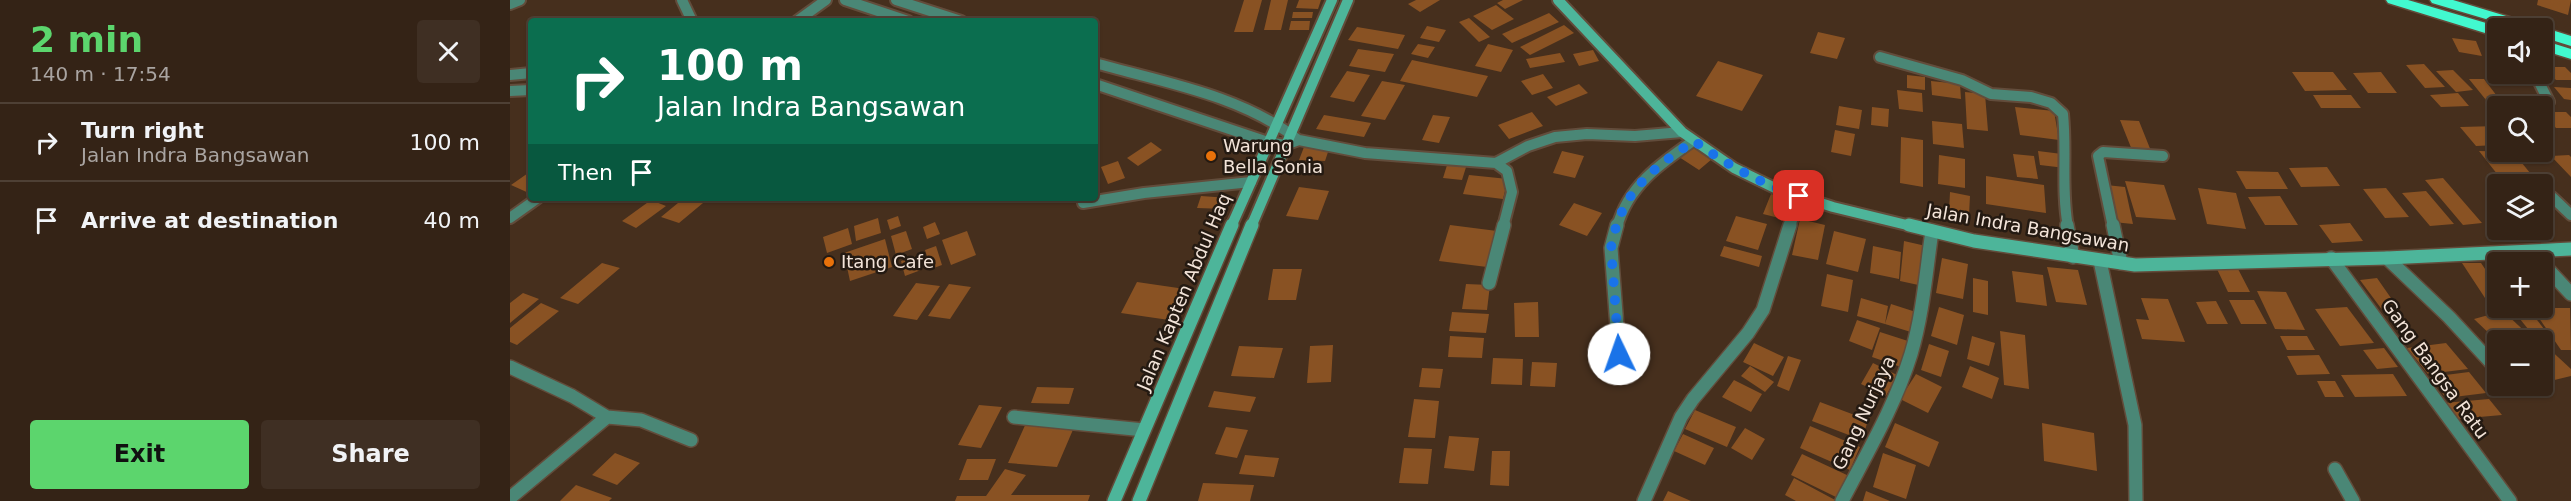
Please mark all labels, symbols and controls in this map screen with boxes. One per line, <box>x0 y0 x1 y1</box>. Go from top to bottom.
map controls <box>2487 18 2553 396</box>
button: sound <box>2487 18 2553 84</box>
text: 2 min <box>30 19 143 60</box>
button: close <box>417 20 480 83</box>
text: 100 m <box>657 41 803 90</box>
icon: right <box>558 42 636 120</box>
text: 140 m · 17:54 <box>30 62 171 86</box>
text: Jalan Indra Bangsawan <box>657 91 965 122</box>
button: search <box>2487 96 2553 162</box>
text: Turn right <box>81 118 204 143</box>
icon: right <box>30 126 63 159</box>
text: 100 m <box>410 130 480 155</box>
place label: Warung Bella Sonia <box>1223 135 1323 177</box>
text: Jalan Indra Bangsawan <box>81 143 309 167</box>
marker: Warung Bella Sonia <box>1204 149 1218 163</box>
icon: arrive <box>625 156 658 189</box>
text: Then <box>558 160 613 185</box>
pin <box>1773 170 1824 221</box>
button: layers <box>2487 174 2553 240</box>
icon: arrive <box>1782 179 1815 212</box>
street label: Jalan Kapten Abdul Haq <box>1132 190 1235 394</box>
street label: Jalan Indra Bangsawan <box>1924 199 2131 256</box>
icon: arrive <box>30 204 63 237</box>
text: Arrive at destination <box>81 208 338 233</box>
text: 40 m <box>424 208 480 233</box>
place label: Itang Cafe <box>841 251 934 272</box>
button: + <box>2487 252 2553 318</box>
marker: Itang Cafe <box>822 255 836 269</box>
street label: Gang Bangsa Ratu <box>2378 295 2493 443</box>
position arrow <box>1587 322 1651 386</box>
button: − <box>2487 330 2553 396</box>
street label: Gang Nurjaya <box>1828 352 1899 473</box>
button: Exit <box>30 420 249 489</box>
button: Share <box>261 420 480 489</box>

